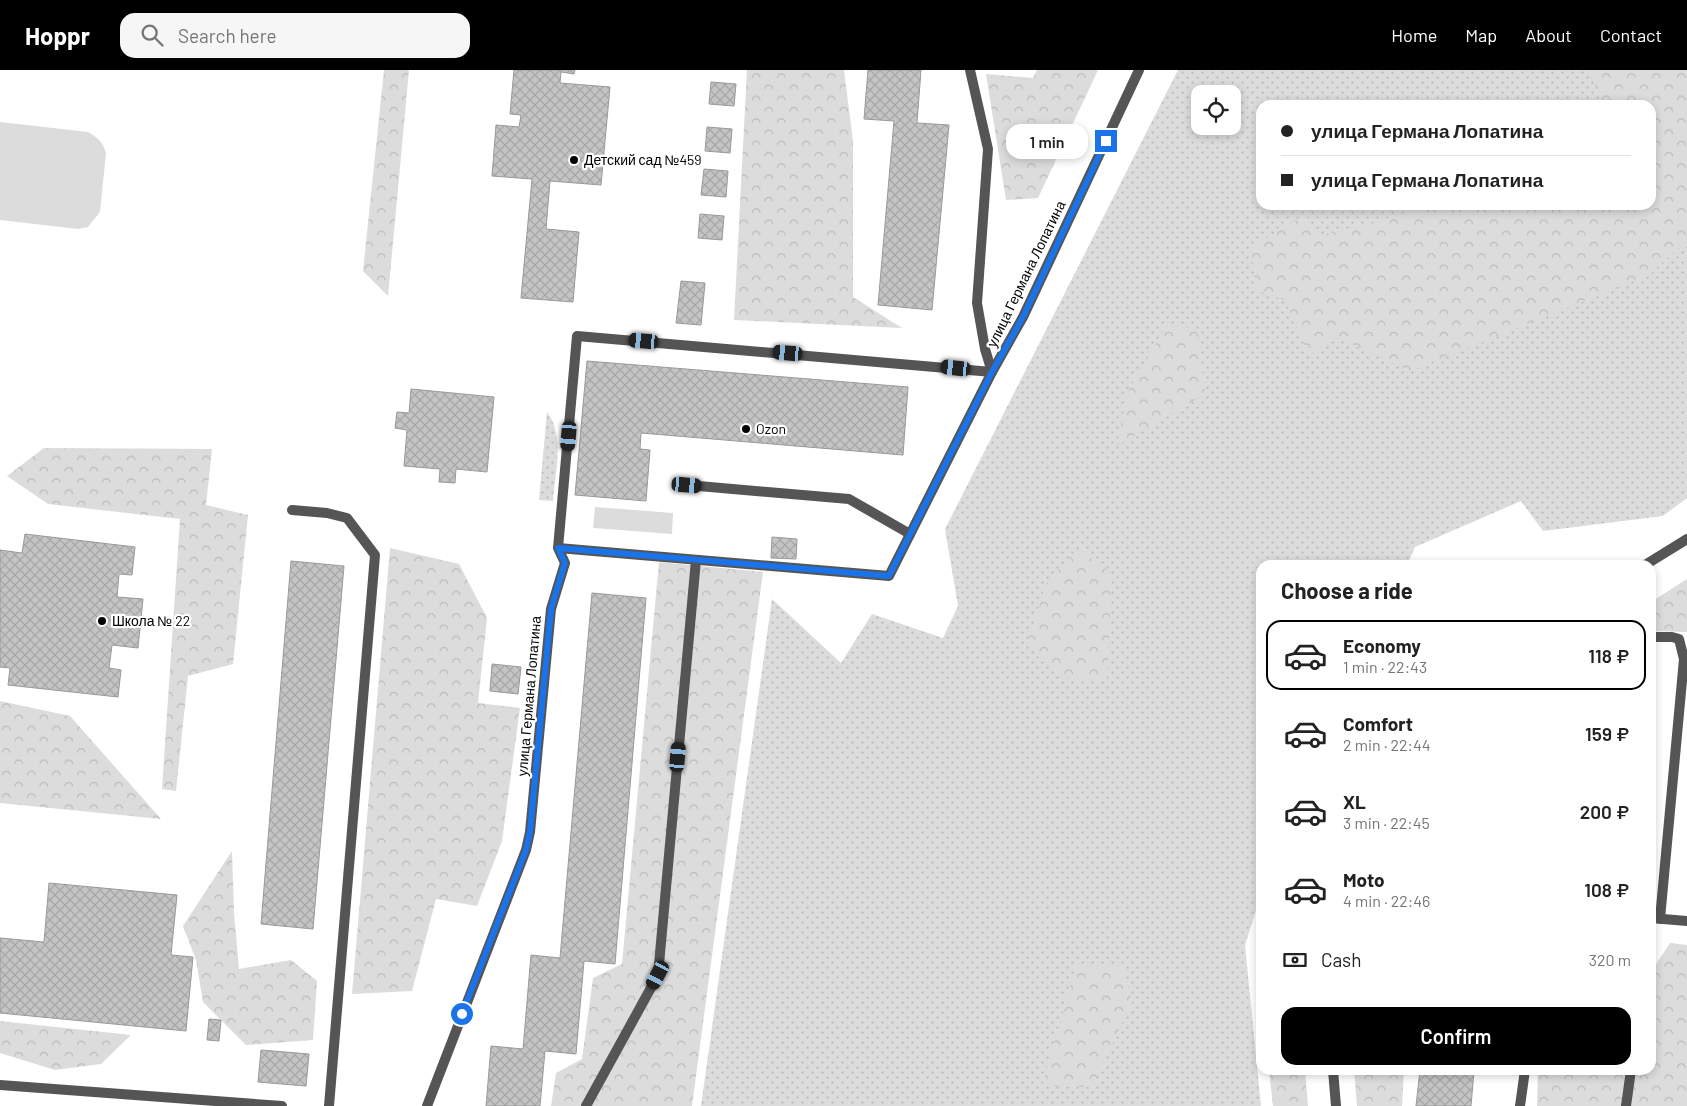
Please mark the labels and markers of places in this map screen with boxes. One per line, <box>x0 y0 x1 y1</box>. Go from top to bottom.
place label: Детский сад №459 <box>584 151 702 168</box>
marker: Детский сад №459 <box>568 154 580 166</box>
place label: Ozon <box>756 420 786 437</box>
marker: Ozon <box>740 423 752 435</box>
place label: Школа № 22 <box>112 612 190 629</box>
marker: Школа № 22 <box>96 615 108 627</box>

